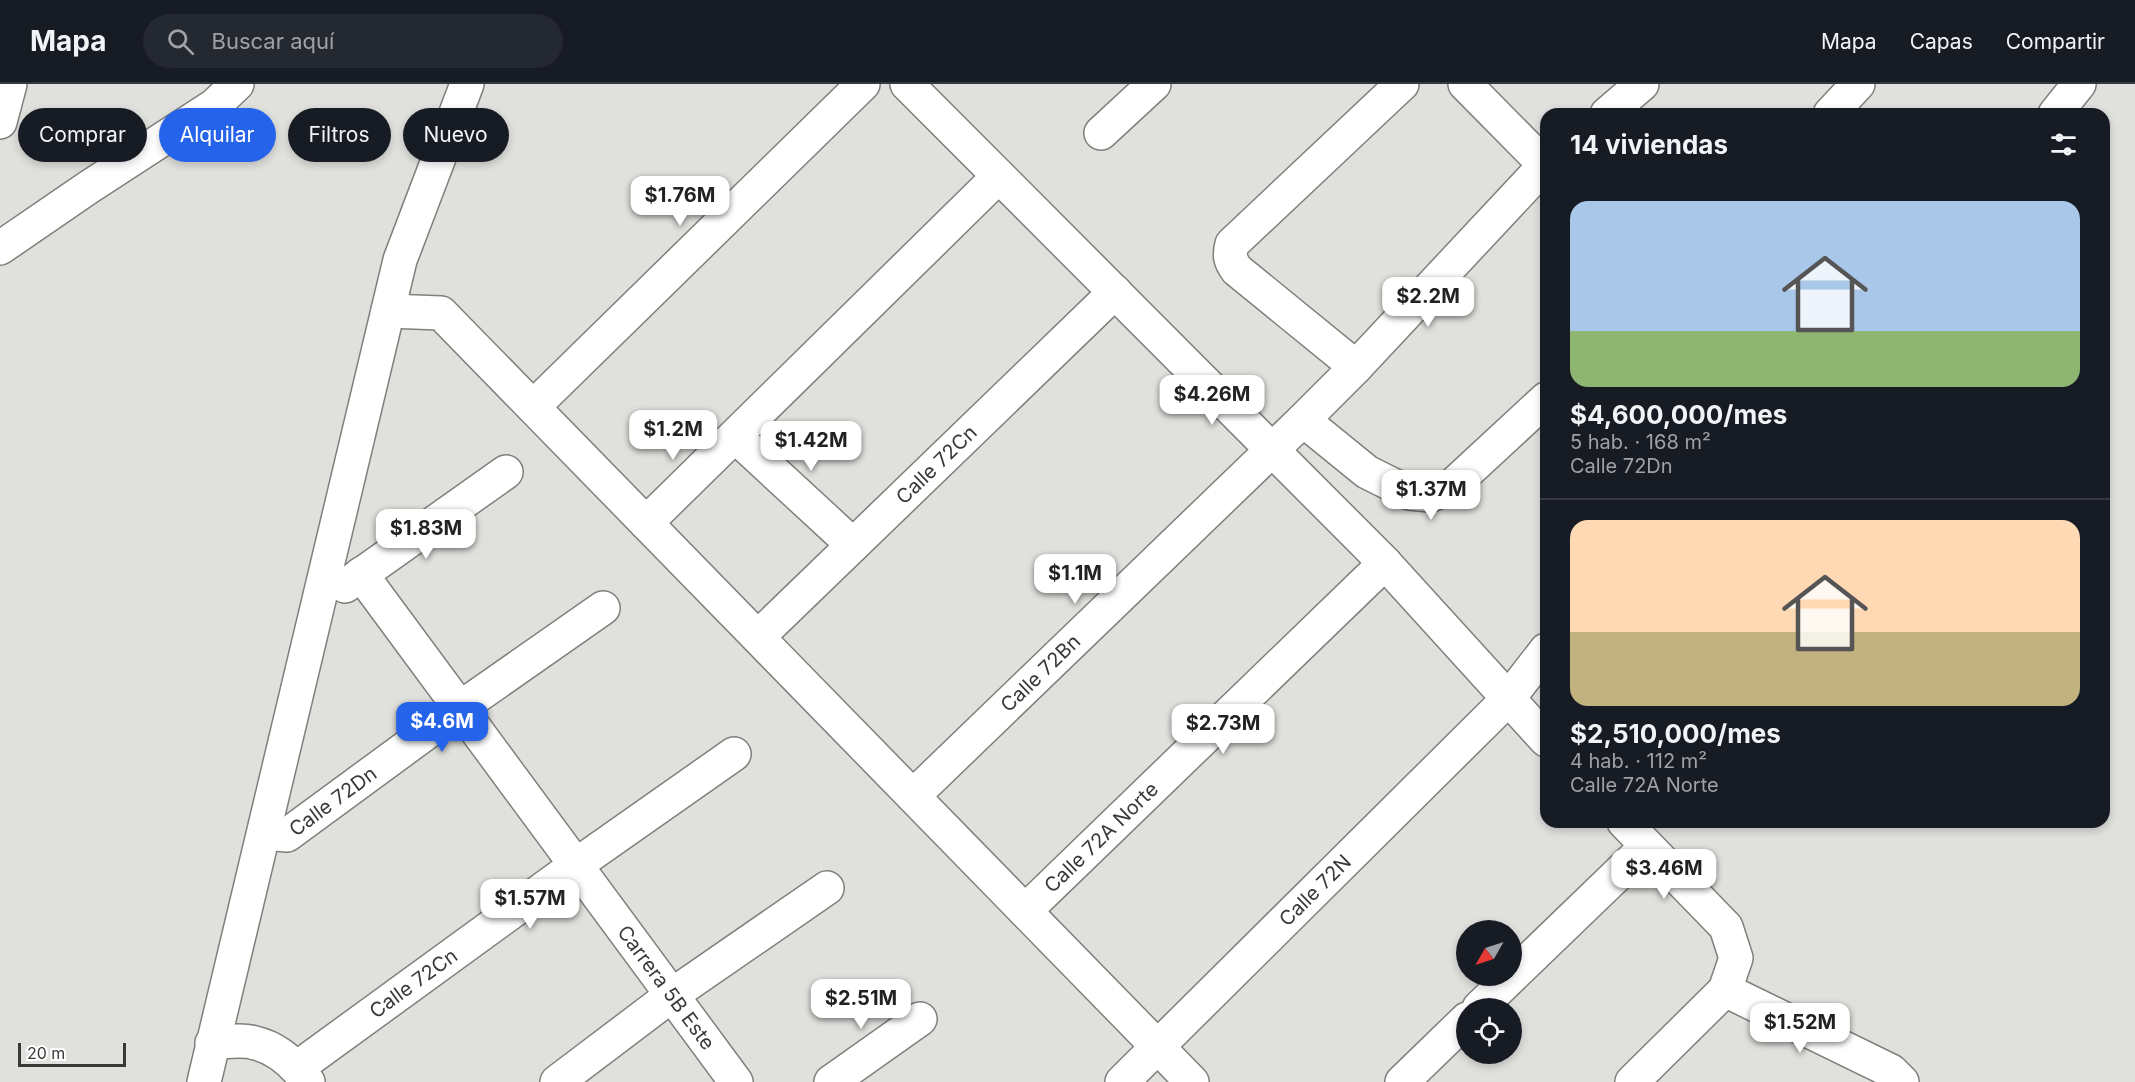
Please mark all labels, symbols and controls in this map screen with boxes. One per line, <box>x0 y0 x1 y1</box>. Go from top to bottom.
search box <box>143 14 563 68</box>
text: Mapa <box>30 24 107 58</box>
icon: search <box>164 25 197 58</box>
text: Buscar aquí <box>212 28 334 54</box>
text: Mapa <box>1821 29 1877 54</box>
text: Capas <box>1910 29 1973 54</box>
text: Compartir <box>2006 29 2105 54</box>
chip: Comprar <box>18 108 147 162</box>
chip: Alquilar <box>159 108 276 162</box>
chip: Filtros <box>288 108 391 162</box>
chip: Nuevo <box>403 108 509 162</box>
icon: filters <box>2047 128 2080 161</box>
text: 14 viviendas <box>1570 129 1728 160</box>
pin: $1.76M <box>631 176 729 227</box>
text: $1.76M <box>645 183 715 207</box>
icon: home <box>1771 240 1879 348</box>
pin: $2.2M <box>1386 277 1470 328</box>
text: $2.2M <box>1396 284 1460 308</box>
pin: $4.26M <box>1163 375 1261 426</box>
text: $4.26M <box>1174 382 1250 406</box>
text: $4,600,000/mes <box>1570 399 1787 430</box>
pin: $1.2M <box>631 410 715 461</box>
text: $1.2M <box>643 417 703 441</box>
street label: Calle 72Cn <box>891 420 982 509</box>
pin: $1.42M <box>762 421 860 472</box>
text: $1.42M <box>774 428 848 452</box>
text: 5 hab. · 168 m² <box>1570 430 1711 454</box>
text: Calle 72Dn <box>1570 454 1673 478</box>
pin: $1.37M <box>1382 470 1480 521</box>
text: $1.37M <box>1395 477 1467 501</box>
pin: $1.83M <box>377 509 475 560</box>
text: $1.83M <box>390 516 462 540</box>
pin: $1.1M <box>1033 554 1117 605</box>
icon: home <box>1771 559 1879 667</box>
text: $1.1M <box>1048 561 1102 585</box>
street label: Calle 72Bn <box>996 629 1085 717</box>
pin: $4.6M <box>400 702 484 753</box>
pin: $2.73M <box>1174 704 1272 755</box>
text: $4.6M <box>410 709 474 733</box>
text: $2.73M <box>1186 711 1260 735</box>
text: $2,510,000/mes <box>1570 718 1781 749</box>
text: 4 hab. · 112 m² <box>1570 749 1707 773</box>
street label: Calle 72Dn <box>284 761 381 841</box>
text: Calle 72A Norte <box>1570 773 1719 797</box>
street label: Calle 72A Norte <box>1039 777 1163 898</box>
pin: $3.46M <box>1615 849 1713 900</box>
street label: Calle 72N <box>1274 850 1356 931</box>
text: $3.46M <box>1625 856 1703 880</box>
pin: $1.57M <box>481 879 579 930</box>
text: $1.57M <box>494 886 566 910</box>
north arrow <box>1456 920 1522 986</box>
map controls <box>1456 920 1522 1064</box>
street label: Carrera 5B Este <box>613 921 720 1054</box>
street label: Calle 72Cn <box>365 943 462 1023</box>
pin: $2.51M <box>812 979 910 1030</box>
text: $2.51M <box>825 986 897 1010</box>
button: locate <box>1456 998 1522 1064</box>
pin: $1.52M <box>1751 1003 1849 1054</box>
text: $1.52M <box>1764 1010 1836 1034</box>
scale bar <box>18 1040 126 1068</box>
text: 20 m <box>27 1043 65 1063</box>

